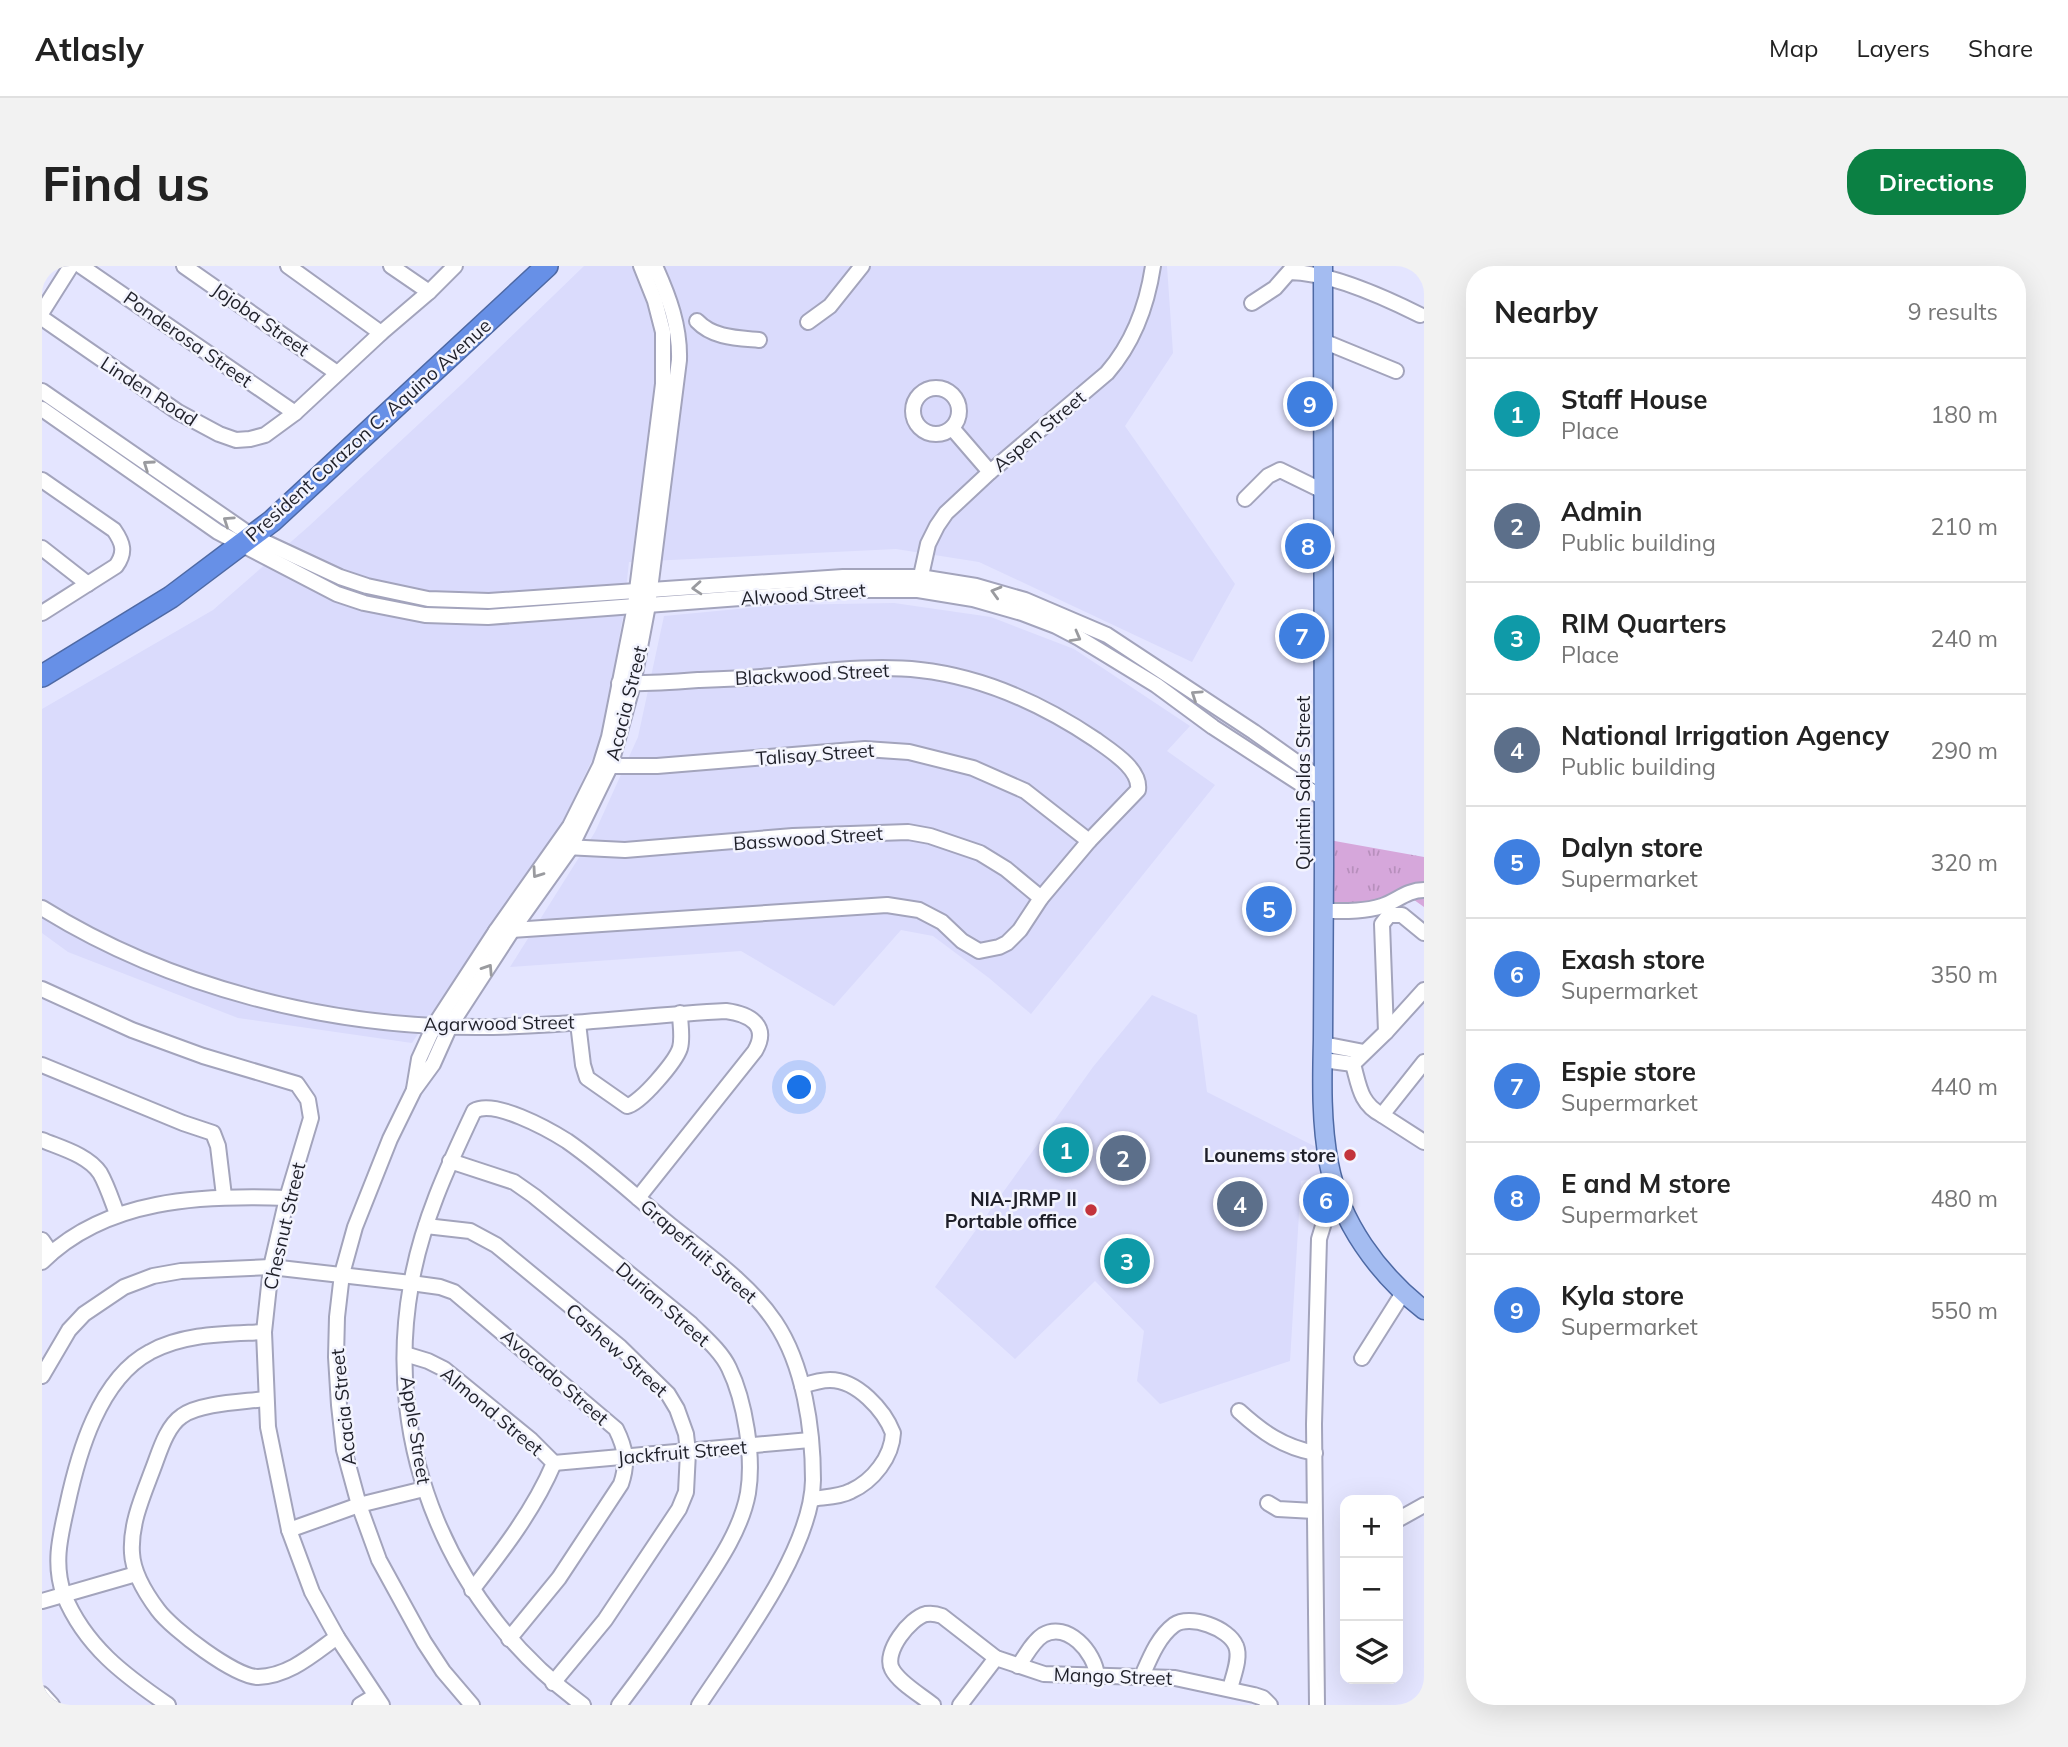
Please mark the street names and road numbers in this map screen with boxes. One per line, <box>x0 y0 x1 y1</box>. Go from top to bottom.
street label: Jojoba Street <box>208 277 314 361</box>
street label: Ponderosa Street <box>119 286 257 393</box>
street label: President Corazon C. Aquino Avenue <box>240 313 496 547</box>
street label: Linden Road <box>96 351 202 431</box>
street label: Aspen Street <box>988 385 1091 477</box>
street label: Alwood Street <box>740 578 867 610</box>
street label: Acacia Street <box>600 643 652 763</box>
street label: Blackwood Street <box>734 658 890 690</box>
street label: Quintin Salas Street <box>1291 695 1315 870</box>
street label: Talisay Street <box>755 738 875 770</box>
street label: Basswood Street <box>732 821 884 855</box>
street label: Agarwood Street <box>423 1010 575 1036</box>
street label: Chesnut Street <box>258 1160 310 1292</box>
street label: Grapefruit Street <box>636 1194 763 1308</box>
street label: Durian Street <box>611 1257 715 1352</box>
street label: Cashew Street <box>561 1298 673 1402</box>
street label: Avocado Street <box>496 1324 614 1430</box>
street label: Acacia Street <box>325 1347 361 1467</box>
street label: Almond Street <box>436 1361 548 1461</box>
street label: Apple Street <box>396 1374 436 1486</box>
street label: Jackfruit Street <box>616 1434 748 1470</box>
street label: Mango Street <box>1053 1662 1173 1690</box>

